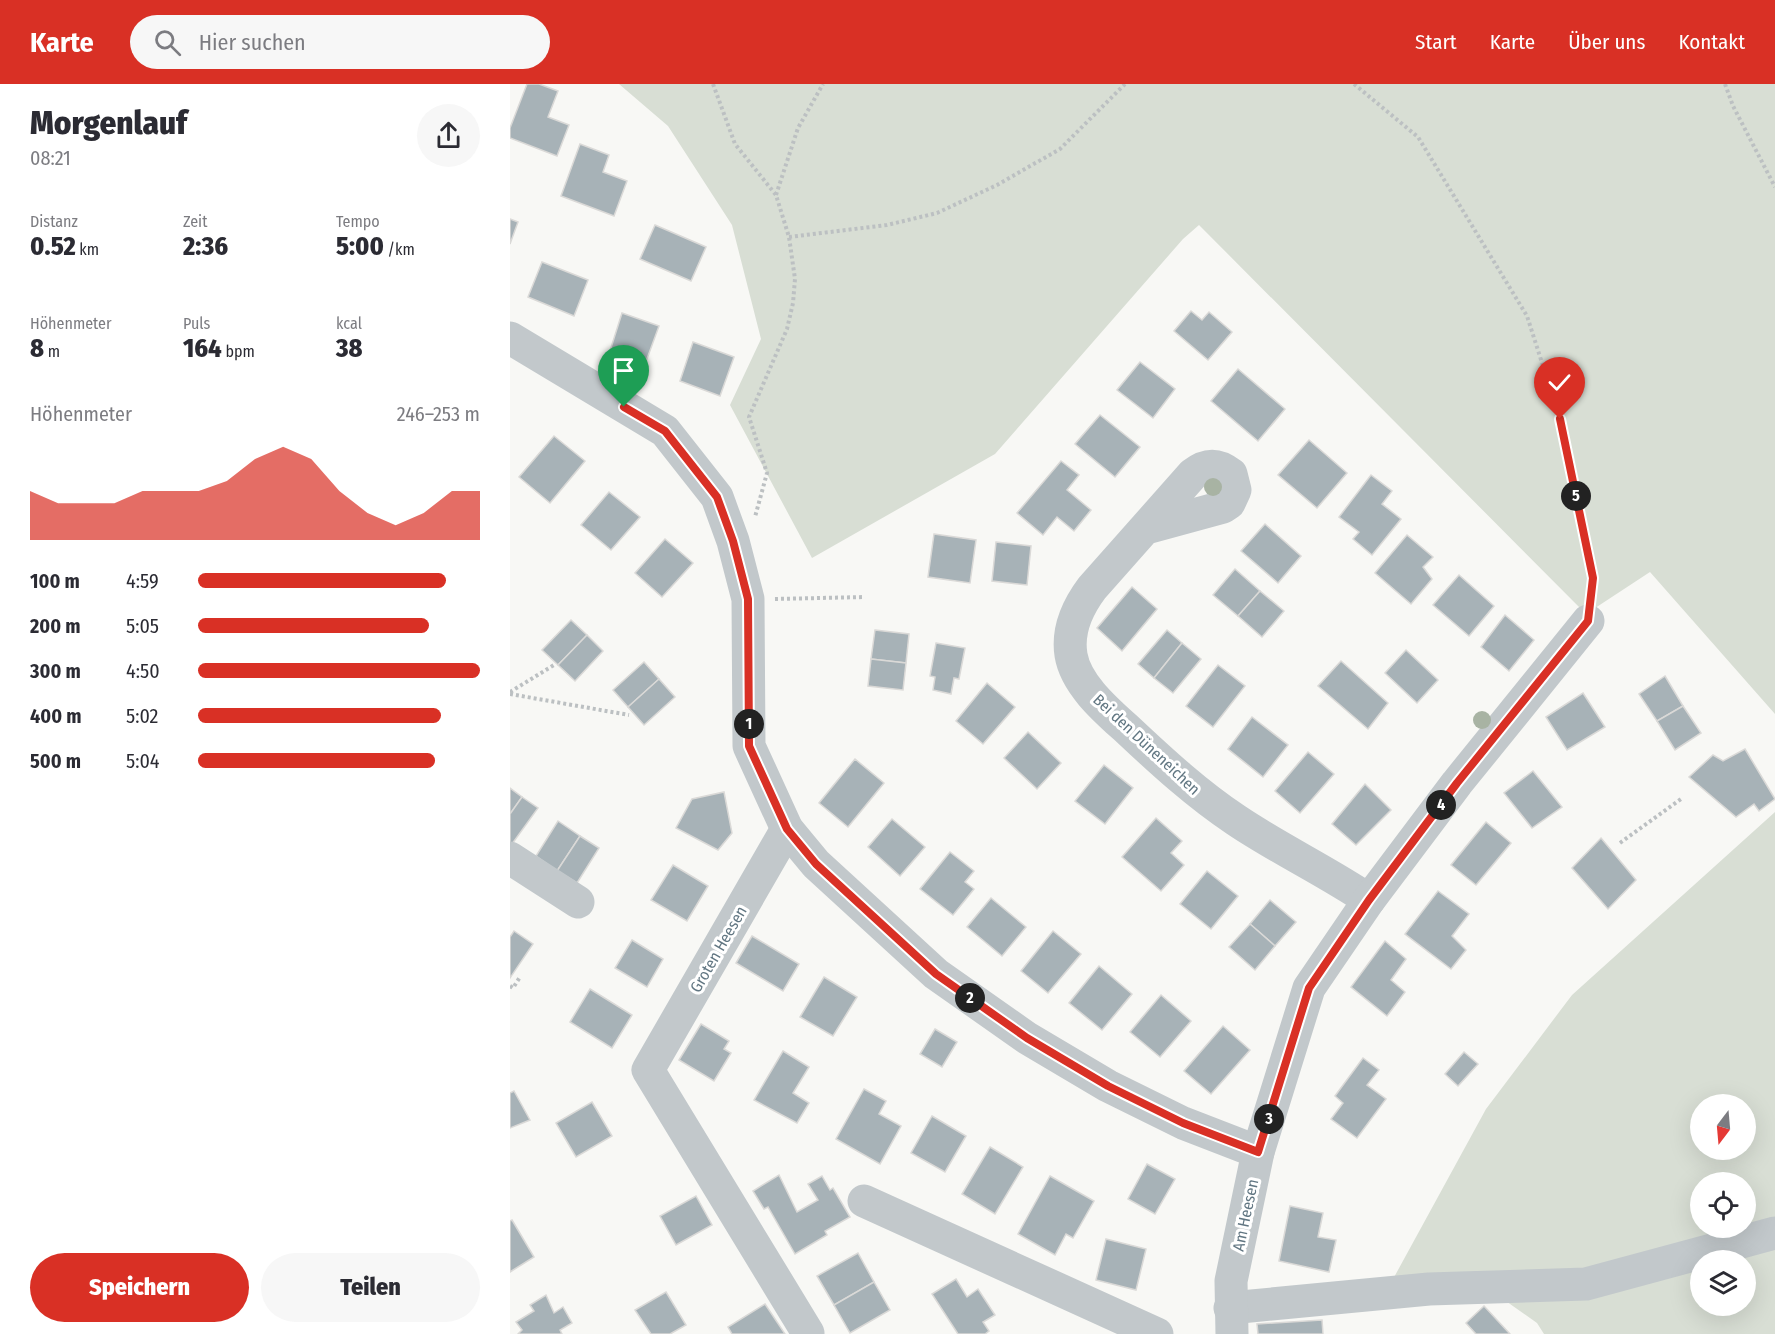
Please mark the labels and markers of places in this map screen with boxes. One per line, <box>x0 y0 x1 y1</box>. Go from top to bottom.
pin <box>598 345 649 407</box>
pin <box>1534 357 1585 419</box>
pin: 5 <box>1561 481 1591 511</box>
pin: 1 <box>734 709 764 739</box>
pin: 4 <box>1426 790 1456 820</box>
pin: 2 <box>955 983 985 1013</box>
pin: 3 <box>1254 1104 1284 1134</box>

